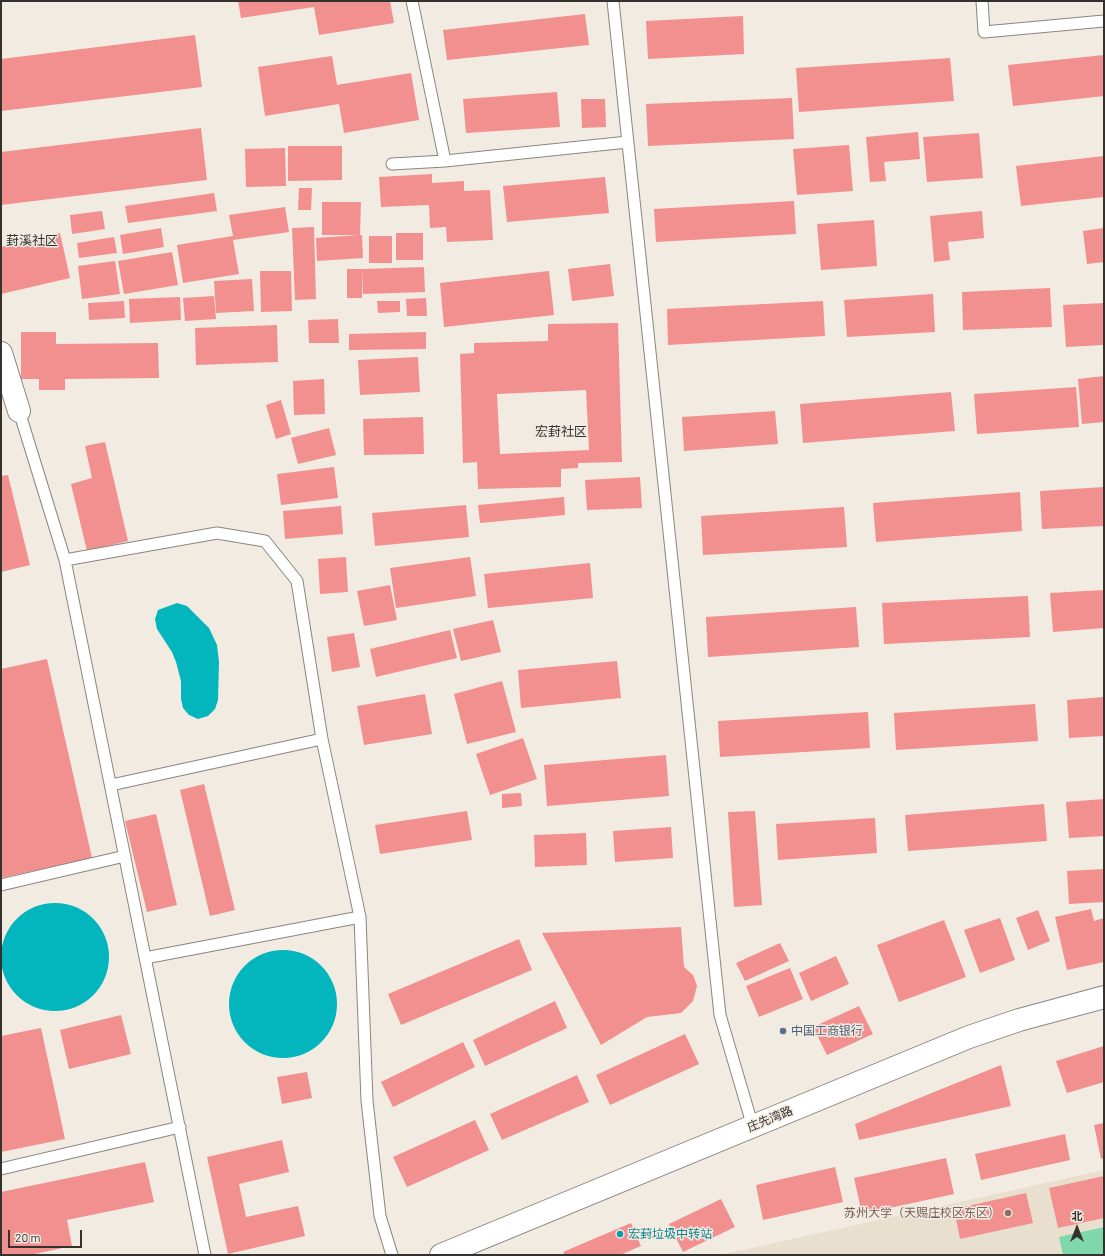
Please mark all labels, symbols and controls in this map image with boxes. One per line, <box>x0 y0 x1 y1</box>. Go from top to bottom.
district label: 葑溪社区 <box>6 233 58 249</box>
district label: 宏葑社区 <box>535 424 587 440</box>
place label: 中国工商银行 <box>791 1024 863 1038</box>
marker: 中国工商银行 <box>778 1026 788 1036</box>
street label: 庄先湾路 <box>745 1103 795 1135</box>
place label: 苏州大学（天赐庄校区东区） <box>844 1206 1000 1220</box>
marker: 苏州大学（天赐庄校区东区） <box>1003 1208 1013 1218</box>
north arrow <box>1057 1208 1097 1248</box>
text: 北 <box>1072 1209 1083 1222</box>
scale bar <box>10 1222 84 1248</box>
place label: 宏葑垃圾中转站 <box>628 1227 712 1241</box>
marker: 宏葑垃圾中转站 <box>615 1229 625 1239</box>
text: 20 m <box>15 1230 41 1244</box>

